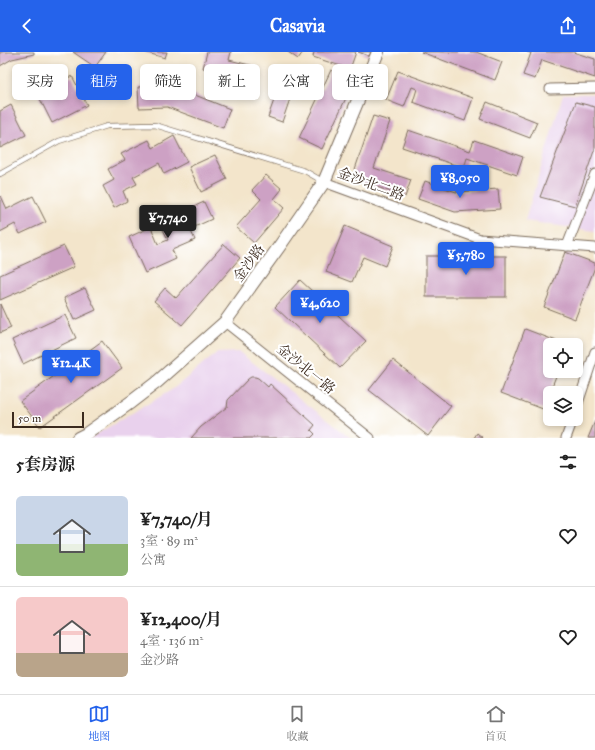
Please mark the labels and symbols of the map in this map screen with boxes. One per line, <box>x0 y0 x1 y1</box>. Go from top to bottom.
street label: 金沙北二路 <box>335 164 407 204</box>
pin: ¥8,050 <box>427 165 493 199</box>
pin: ¥7,740 <box>135 205 201 239</box>
street label: 金沙路 <box>230 241 268 285</box>
pin: ¥5,780 <box>433 242 499 276</box>
pin: ¥4,620 <box>287 290 353 324</box>
street label: 金沙北一路 <box>273 340 339 398</box>
pin: ¥12.4K <box>38 350 104 384</box>
scale bar <box>12 410 84 429</box>

